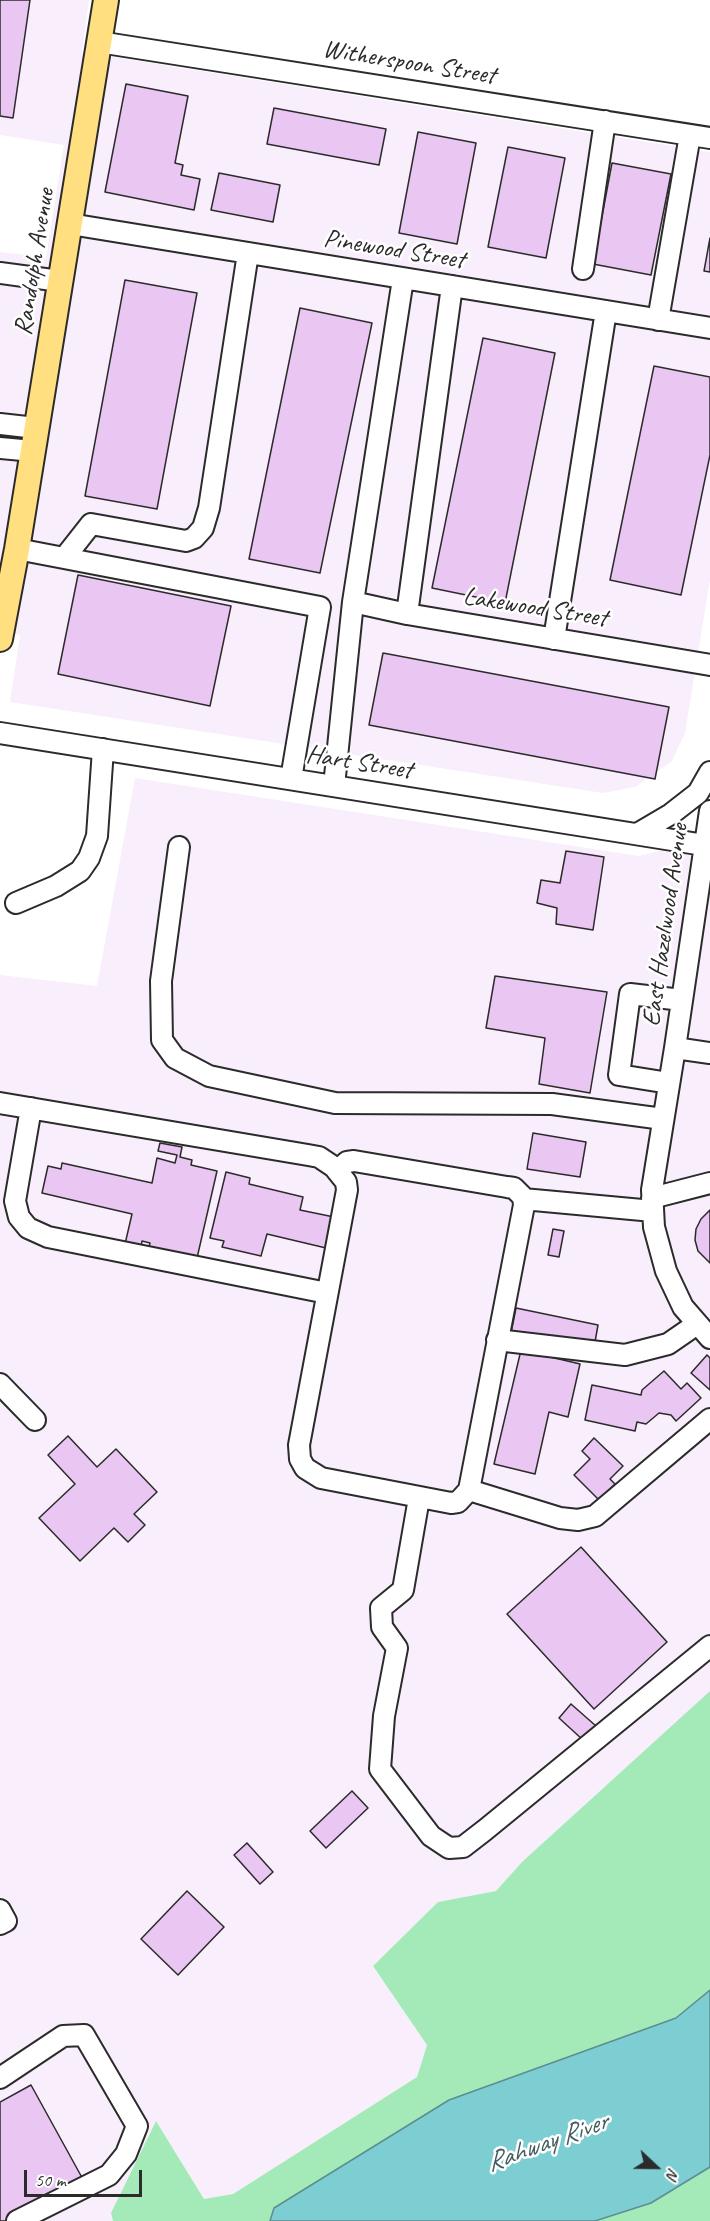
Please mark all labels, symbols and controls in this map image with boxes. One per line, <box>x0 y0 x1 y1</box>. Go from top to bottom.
street label: Witherspoon Street <box>321 34 497 92</box>
street label: Randolph Avenue <box>8 186 62 338</box>
street label: Pinewood Street <box>321 223 467 277</box>
street label: Lakewood Street <box>461 581 609 635</box>
street label: Hart Street <box>304 739 414 787</box>
street label: East Hazelwood Avenue <box>636 822 696 1028</box>
water label: Rahway River <box>482 2106 612 2180</box>
north arrow <box>626 2137 686 2197</box>
scale bar <box>27 2158 146 2196</box>
text: N <box>662 2165 684 2182</box>
text: 50 m <box>35 2169 66 2191</box>

